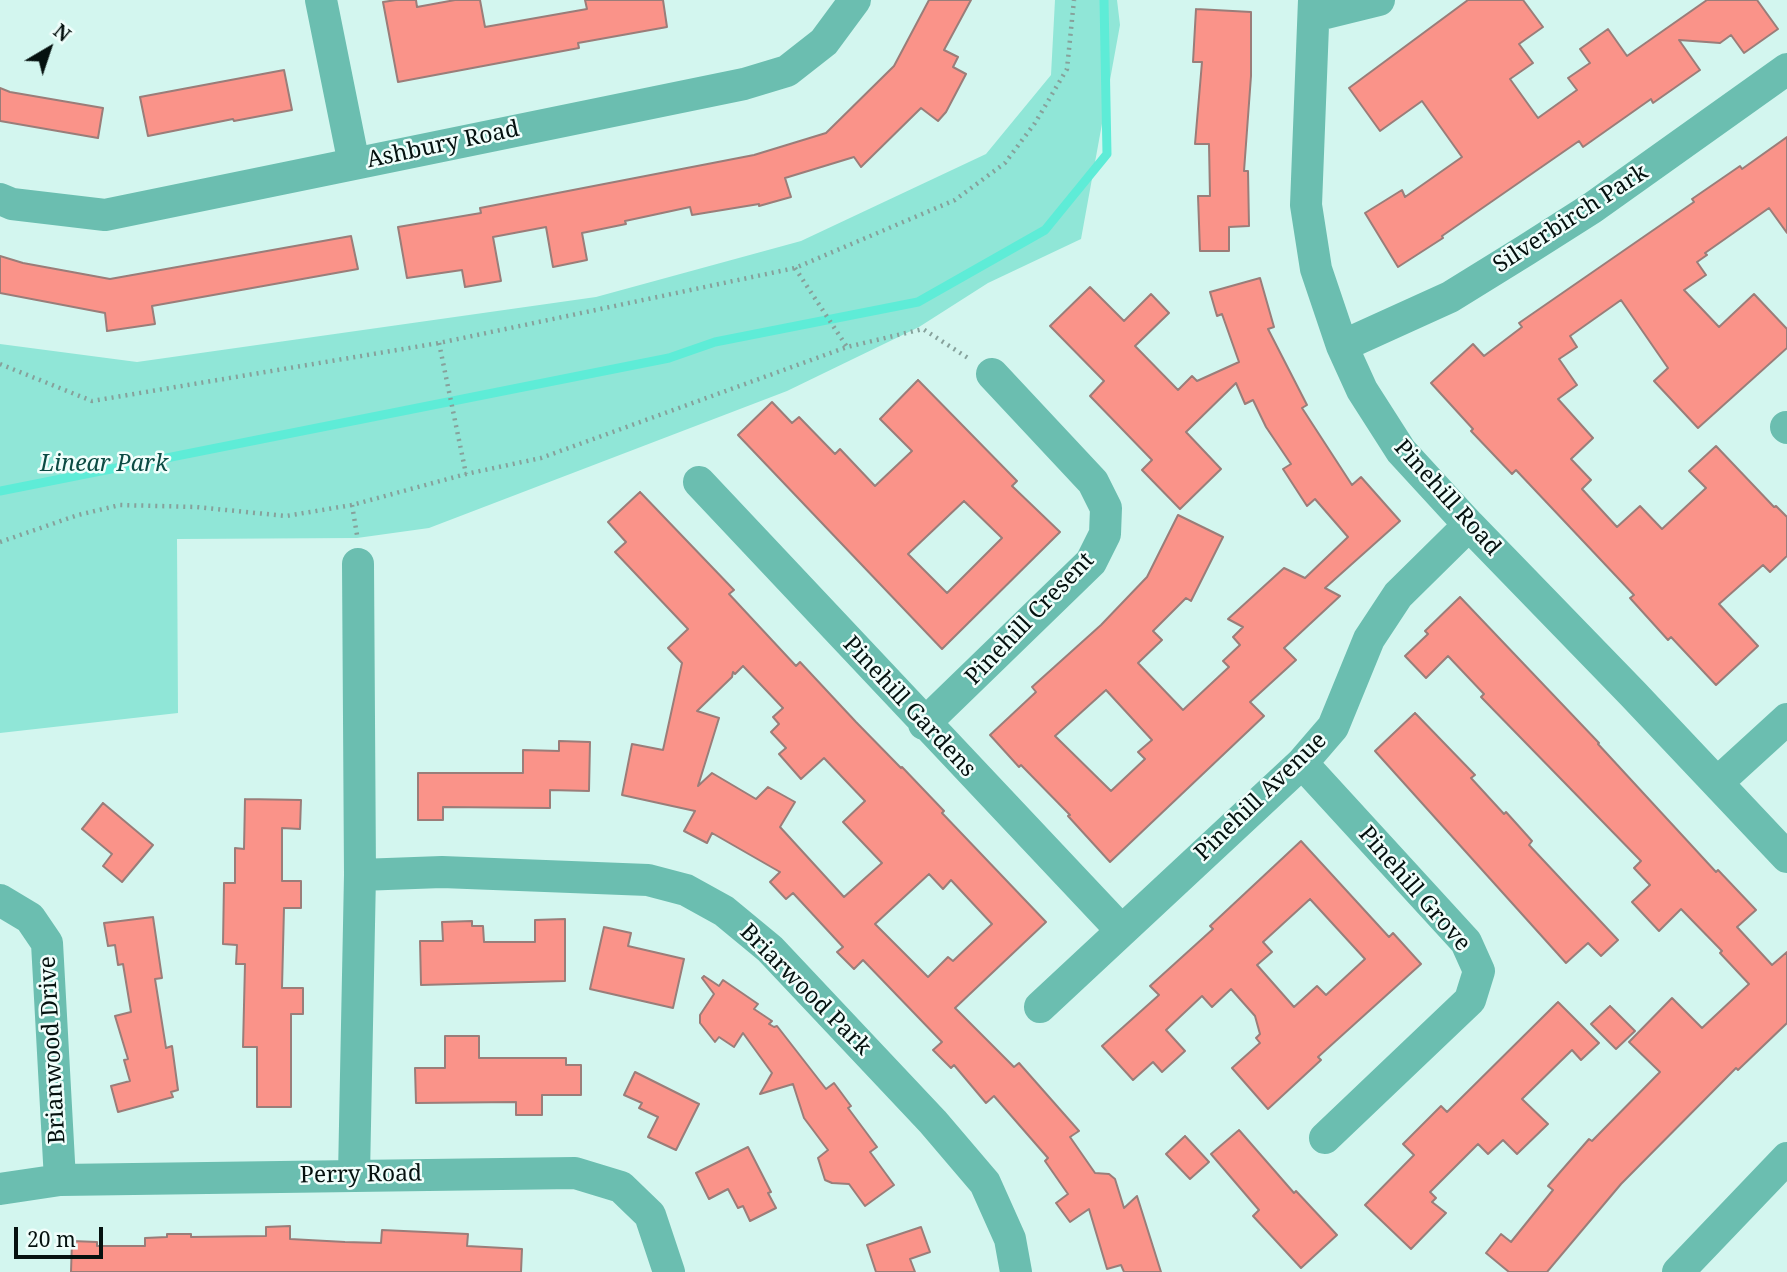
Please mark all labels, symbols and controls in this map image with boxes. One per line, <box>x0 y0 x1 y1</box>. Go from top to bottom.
north arrow <box>14 14 84 84</box>
text: N <box>48 18 76 47</box>
street label: Ashbury Road <box>364 115 522 175</box>
street label: Silverbirch Park <box>1489 159 1653 279</box>
street label: Pinehill Road <box>1388 435 1506 561</box>
park label: Linear Park <box>40 450 168 478</box>
street label: Pinehill Cresent <box>960 547 1100 691</box>
street label: Pinehill Gardens <box>837 631 981 783</box>
street label: Pinehill Avenue <box>1189 727 1333 867</box>
street label: Pinehill Grove <box>1352 821 1476 957</box>
street label: Briarwood Park <box>734 919 876 1061</box>
street label: Brianwood Drive <box>34 955 72 1145</box>
street label: Perry Road <box>300 1160 422 1190</box>
scale bar <box>18 1212 107 1256</box>
text: 20 m <box>27 1225 76 1253</box>

